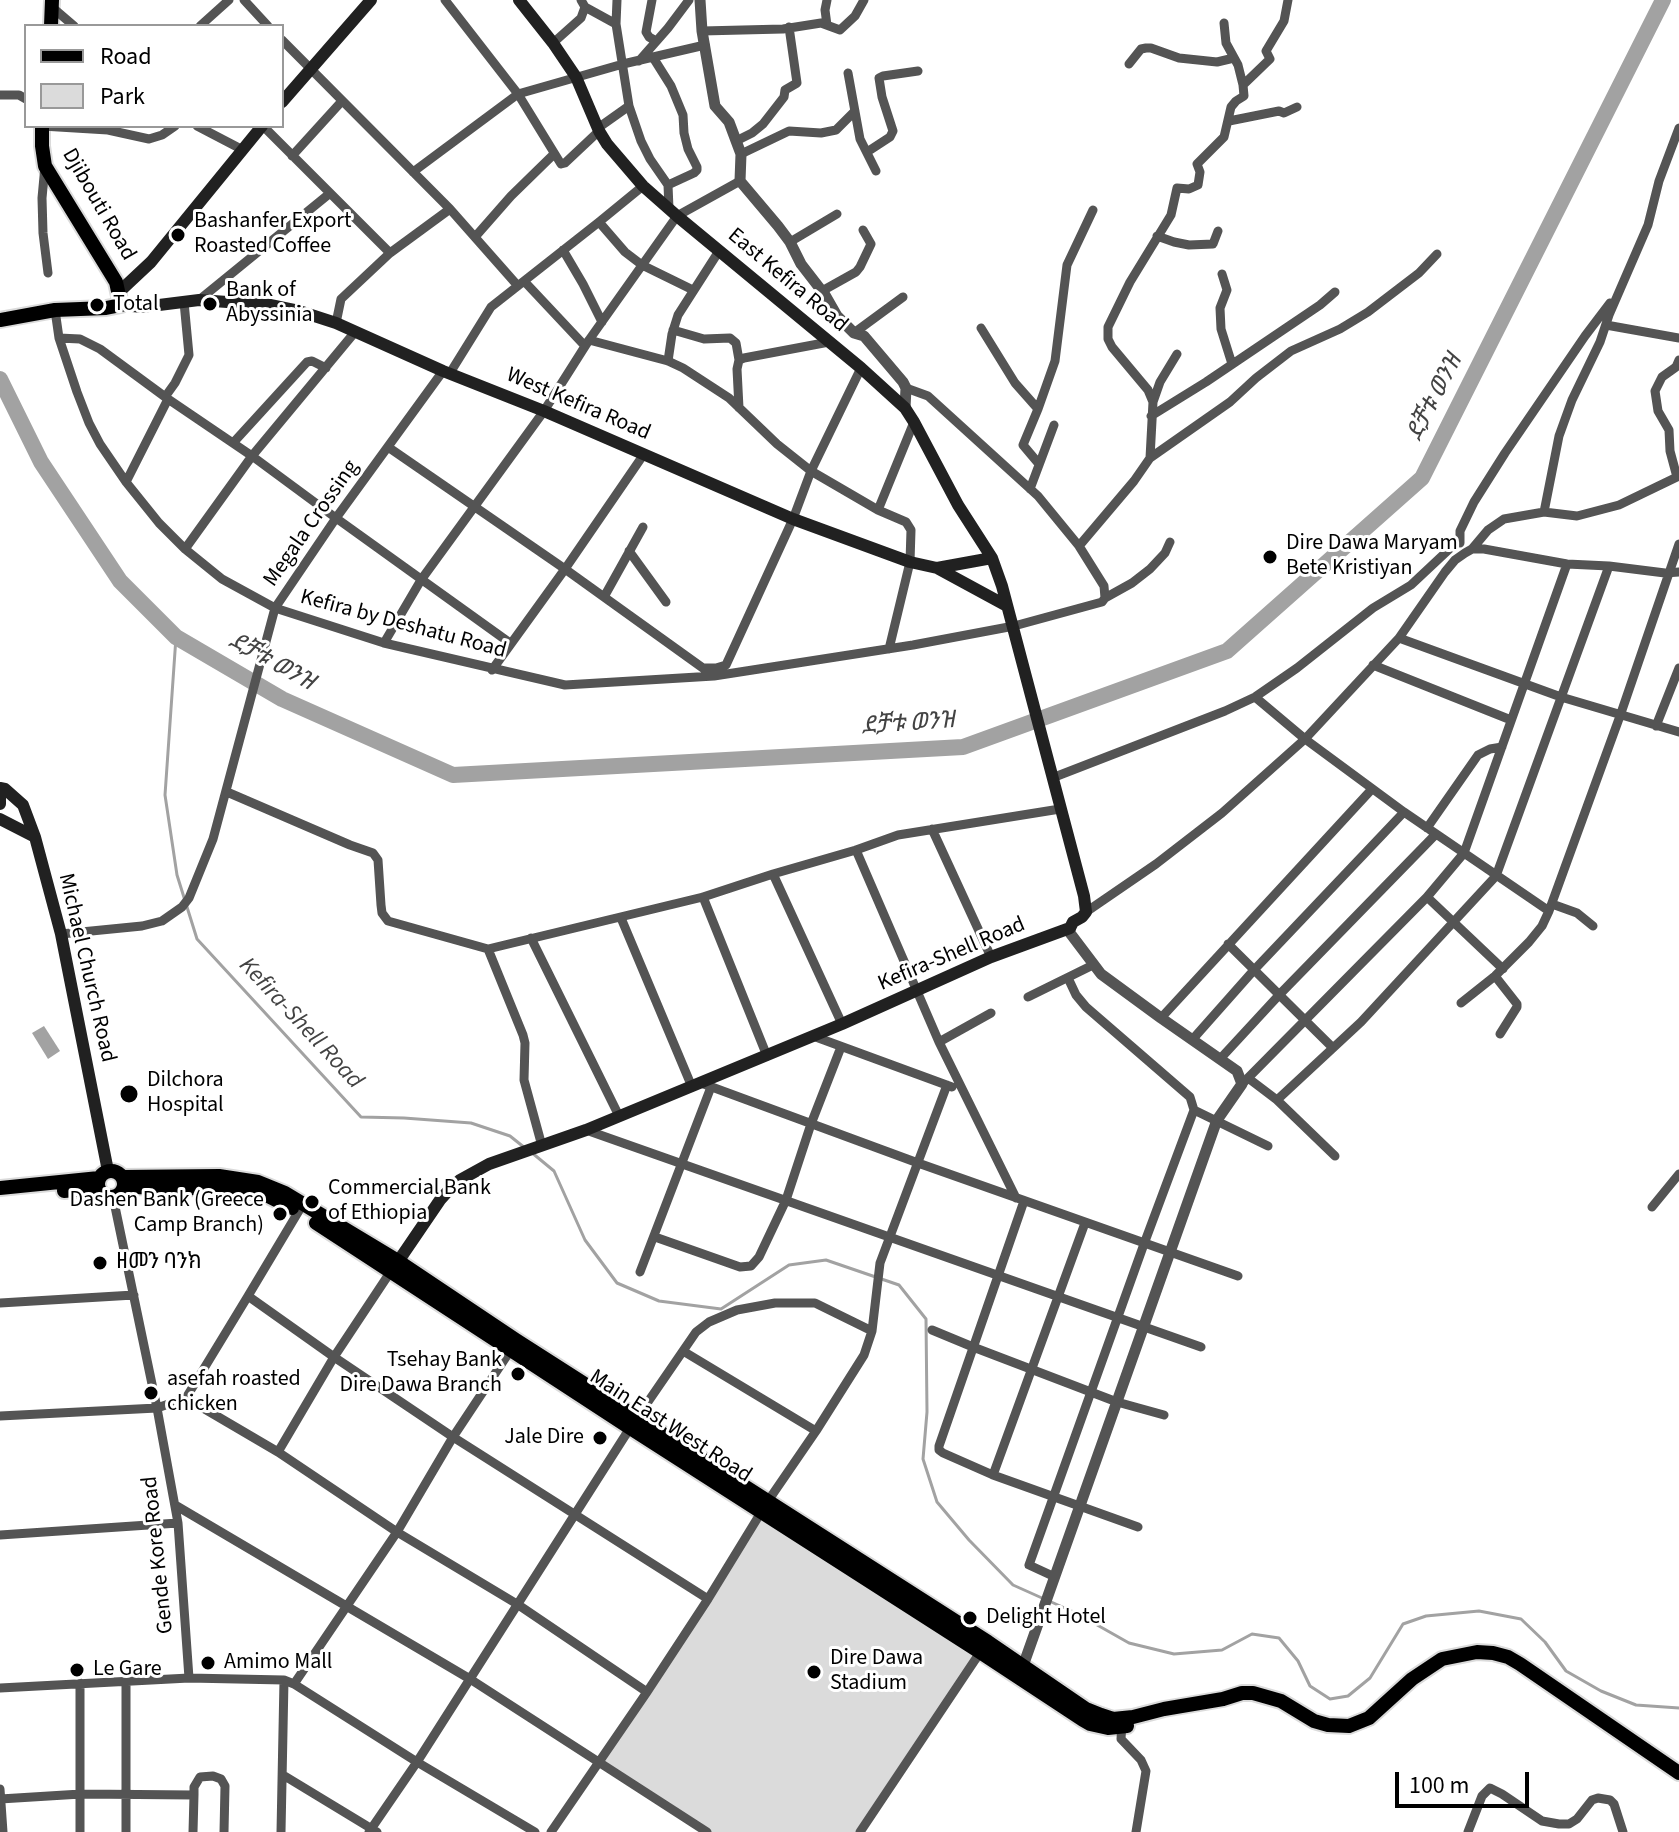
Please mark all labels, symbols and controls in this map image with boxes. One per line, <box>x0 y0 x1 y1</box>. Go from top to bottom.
legend <box>24 24 284 128</box>
text: Road <box>100 39 152 74</box>
text: Park <box>100 79 145 114</box>
street label: Djibouti Road <box>55 144 141 266</box>
place label: Bashanfer Export Roasted Coffee <box>194 209 351 260</box>
street label: East Kefira Road <box>722 223 852 339</box>
marker: Bashanfer Export Roasted Coffee <box>169 226 187 244</box>
place label: Bank of Abyssinia <box>226 278 313 330</box>
place label: Total <box>113 292 159 318</box>
marker: Bank of Abyssinia <box>201 295 219 313</box>
marker: Total <box>88 296 106 314</box>
water label: ደቻቱ ወንዝ <box>1402 350 1470 446</box>
street label: West Kefira Road <box>502 363 654 447</box>
street label: Megala Crossing <box>259 456 365 592</box>
place label: Dire Dawa Maryam Bete Kristiyan <box>1286 531 1458 582</box>
marker: Dire Dawa Maryam Bete Kristiyan <box>1261 548 1279 566</box>
street label: Kefira by Deshatu Road <box>297 585 509 665</box>
water label: ደቻቱ ወንዝ <box>223 628 319 698</box>
water label: ደቻቱ ወንዝ <box>860 707 956 743</box>
street label: Michael Church Road <box>51 871 121 1065</box>
street label: Kefira-Shell Road <box>874 912 1030 998</box>
water label: Kefira-Shell Road <box>232 952 368 1096</box>
place label: Dilchora Hospital <box>147 1068 224 1120</box>
marker: Dilchora Hospital <box>118 1083 140 1105</box>
place label: Commercial Bank of Ethiopia <box>328 1176 491 1228</box>
place label: Dashen Bank (Greece Camp Branch) <box>70 1188 264 1240</box>
marker: Commercial Bank of Ethiopia <box>303 1193 321 1211</box>
marker: Dashen Bank (Greece Camp Branch) <box>271 1205 289 1223</box>
place label: ዘመን ባንክ <box>116 1250 202 1276</box>
marker: ዘመን ባንክ <box>91 1254 109 1272</box>
place label: Tsehay Bank Dire Dawa Branch <box>339 1348 502 1400</box>
marker: Tsehay Bank Dire Dawa Branch <box>509 1365 527 1383</box>
street label: Main East West Road <box>584 1365 756 1489</box>
place label: asefah roasted chicken <box>167 1367 301 1418</box>
marker: asefah roasted chicken <box>142 1384 160 1402</box>
place label: Jale Dire <box>504 1425 584 1451</box>
marker: Jale Dire <box>591 1429 609 1447</box>
street label: Gende Kore Road <box>138 1475 180 1635</box>
place label: Delight Hotel <box>986 1605 1106 1631</box>
marker: Delight Hotel <box>961 1609 979 1627</box>
place label: Dire Dawa Stadium <box>830 1646 923 1698</box>
place label: Amimo Mall <box>224 1650 332 1676</box>
marker: Amimo Mall <box>199 1654 217 1672</box>
place label: Le Gare <box>93 1657 162 1683</box>
marker: Le Gare <box>68 1661 86 1679</box>
marker: Dire Dawa Stadium <box>805 1663 823 1681</box>
scale bar <box>1399 1756 1533 1806</box>
text: 100 m <box>1409 1768 1469 1803</box>

